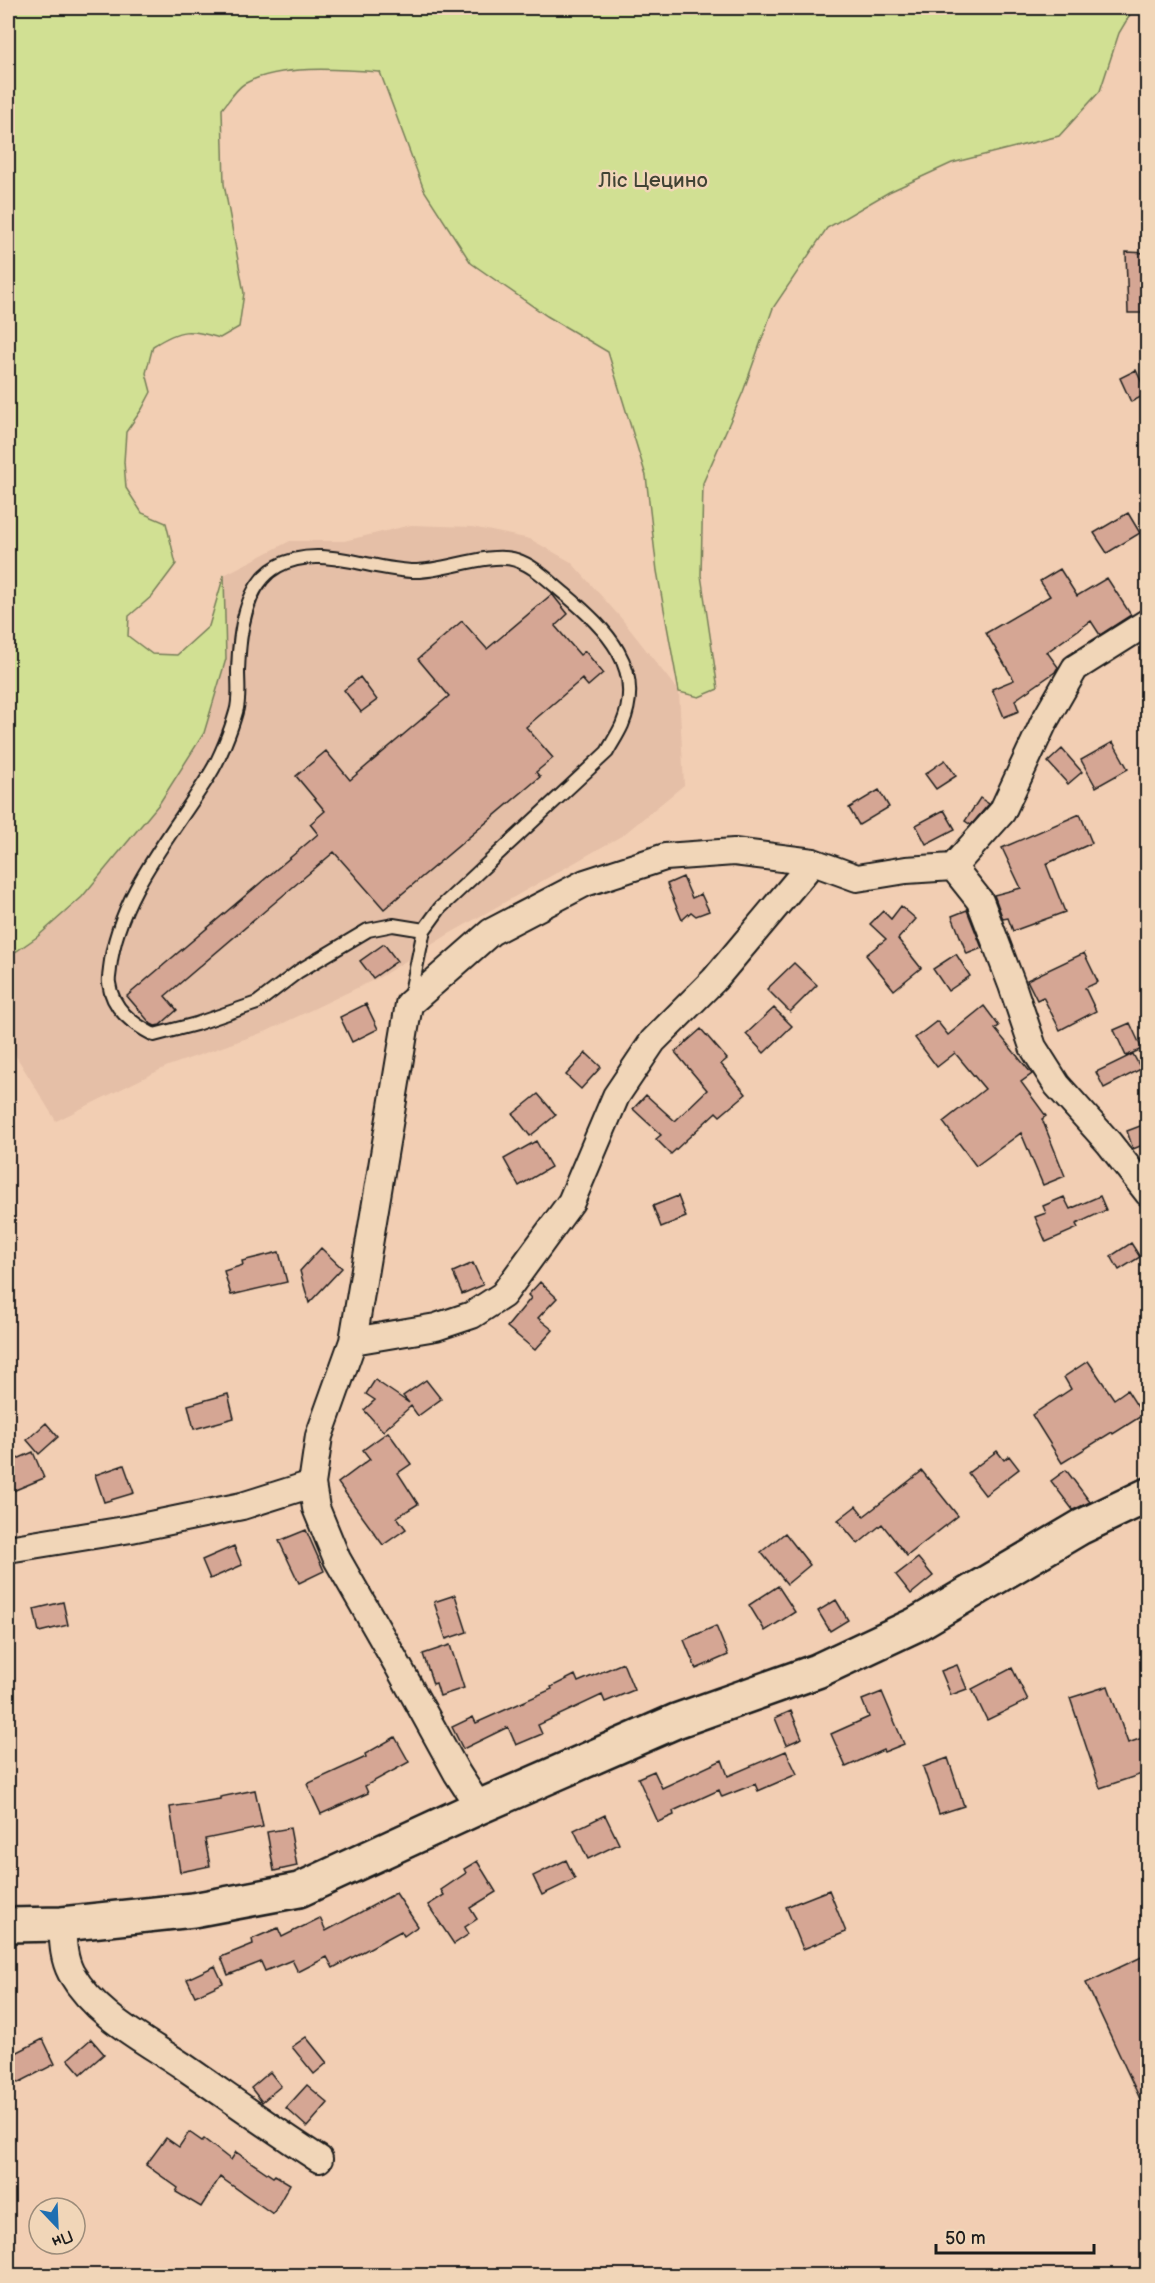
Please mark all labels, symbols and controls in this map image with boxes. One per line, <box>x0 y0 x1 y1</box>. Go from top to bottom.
park label: Ліс Цецино <box>597 168 708 193</box>
north arrow <box>27 2196 87 2256</box>
scale bar <box>936 2217 1094 2255</box>
text: Пн <box>49 2226 76 2251</box>
text: 50 m <box>945 2228 986 2249</box>

